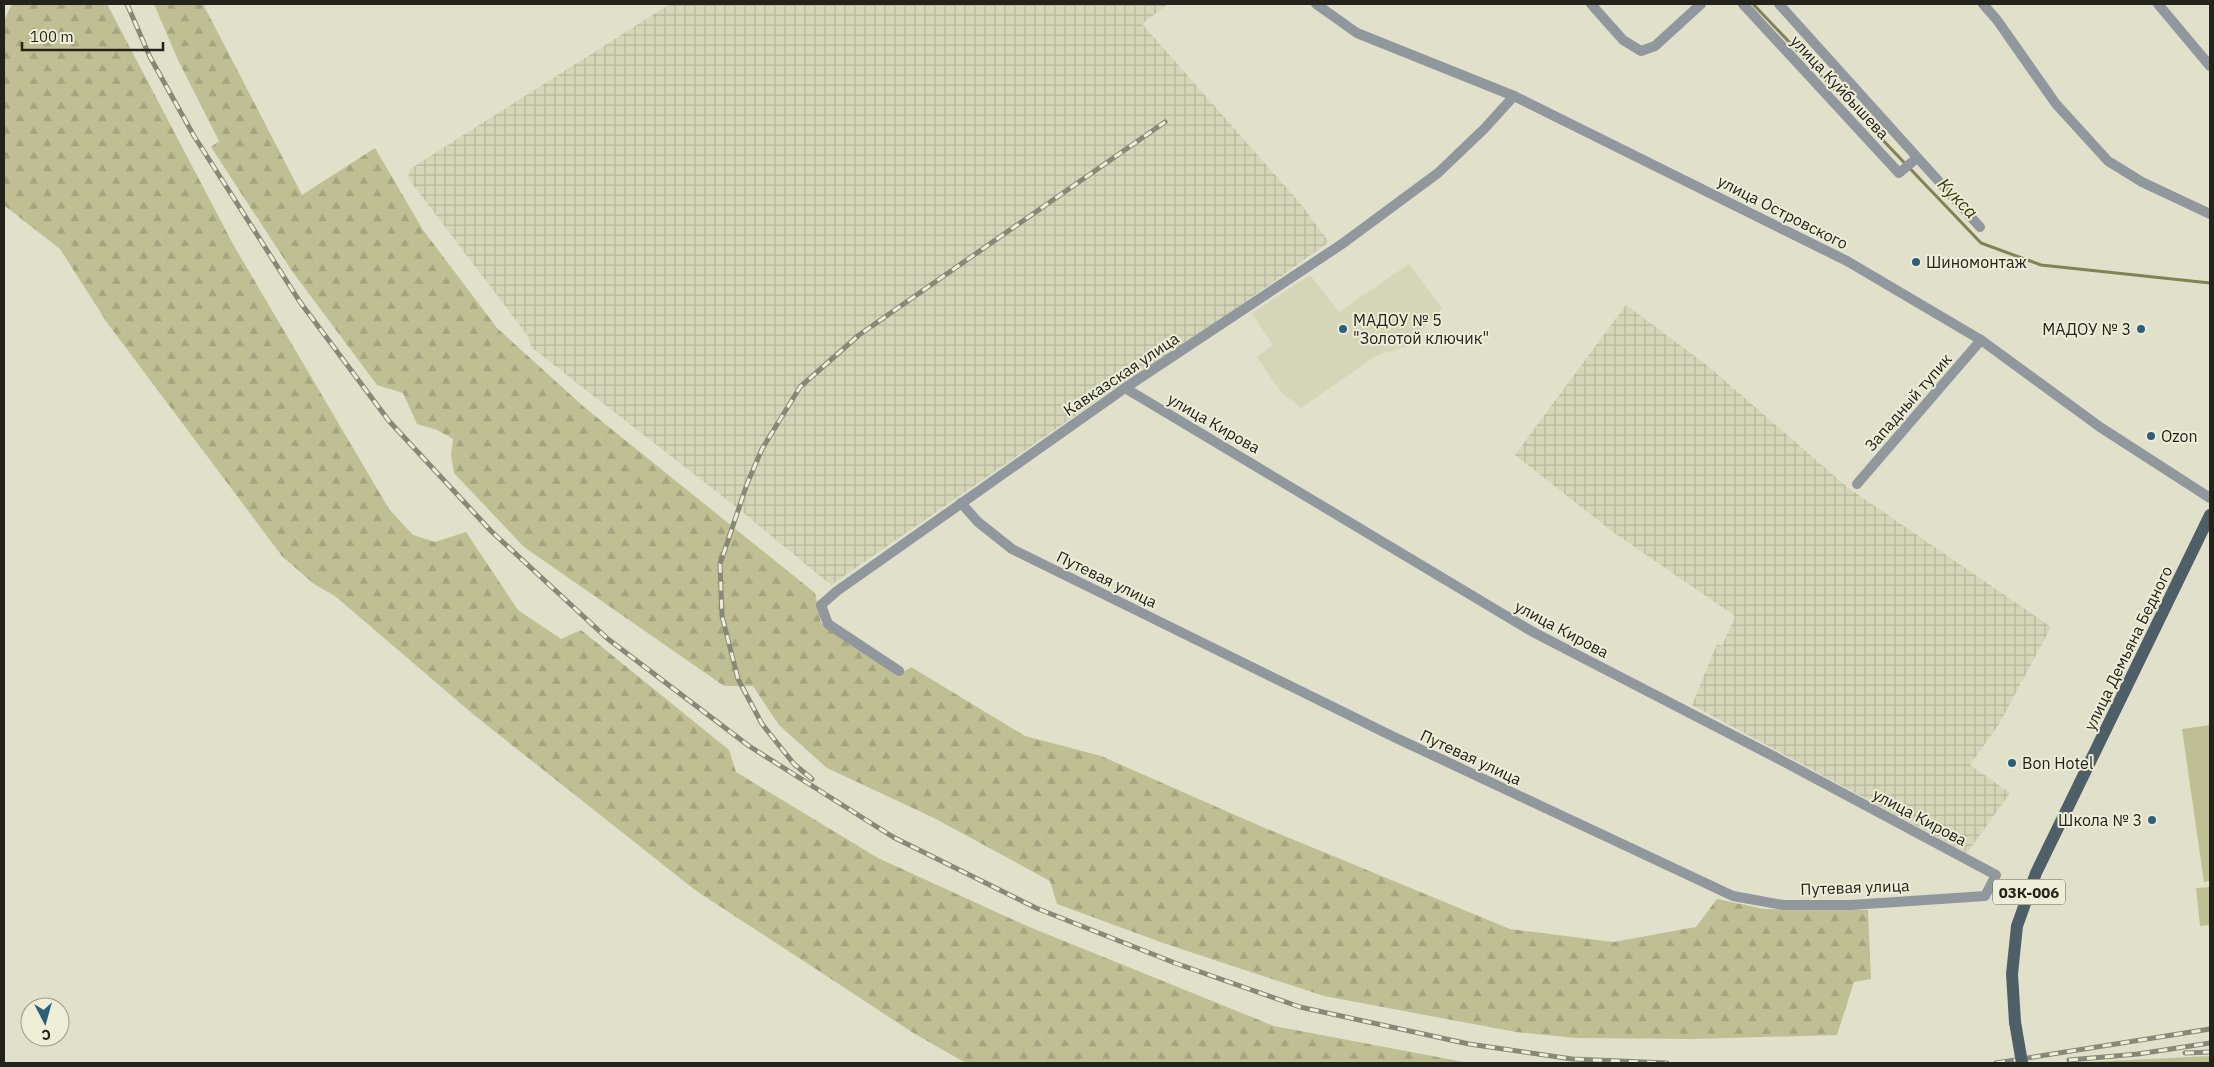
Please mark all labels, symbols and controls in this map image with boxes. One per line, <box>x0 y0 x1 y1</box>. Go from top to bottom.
scale bar <box>22 20 164 52</box>
text: 100 m <box>30 27 74 46</box>
street label: улица Куйбышева <box>1787 31 1894 144</box>
street label: улица Островского <box>1715 171 1851 253</box>
water label: Кукса <box>1933 173 1983 223</box>
place label: Шиномонтаж <box>1926 252 2027 272</box>
marker: Шиномонтаж <box>1910 256 1922 268</box>
place label: МАДОУ № 5 "Золотой ключик" <box>1353 310 1489 348</box>
place label: МАДОУ № 3 <box>2042 319 2131 339</box>
marker: МАДОУ № 5 "Золотой ключик" <box>1337 323 1349 335</box>
marker: МАДОУ № 3 <box>2135 323 2147 335</box>
street label: Кавказская улица <box>1059 328 1183 420</box>
street label: Западный тупик <box>1860 349 1956 455</box>
street label: улица Кирова <box>1164 388 1264 458</box>
place label: Ozon <box>2161 426 2198 446</box>
marker: Ozon <box>2145 430 2157 442</box>
street label: Путевая улица <box>1053 546 1161 612</box>
street label: улица Демьяна Бедного <box>2079 562 2177 734</box>
street label: улица Кирова <box>1512 596 1613 662</box>
street label: Путевая улица <box>1417 725 1525 789</box>
place label: Bon Hotel <box>2022 753 2093 773</box>
marker: Bon Hotel <box>2006 757 2018 769</box>
street label: улица Кирова <box>1870 784 1971 850</box>
place label: Школа № 3 <box>2058 810 2142 830</box>
marker: Школа № 3 <box>2146 814 2158 826</box>
street label: Путевая улица <box>1800 875 1910 899</box>
road number: 03К-006 <box>1993 880 2065 904</box>
north arrow <box>20 997 70 1047</box>
text: С <box>41 1026 52 1044</box>

